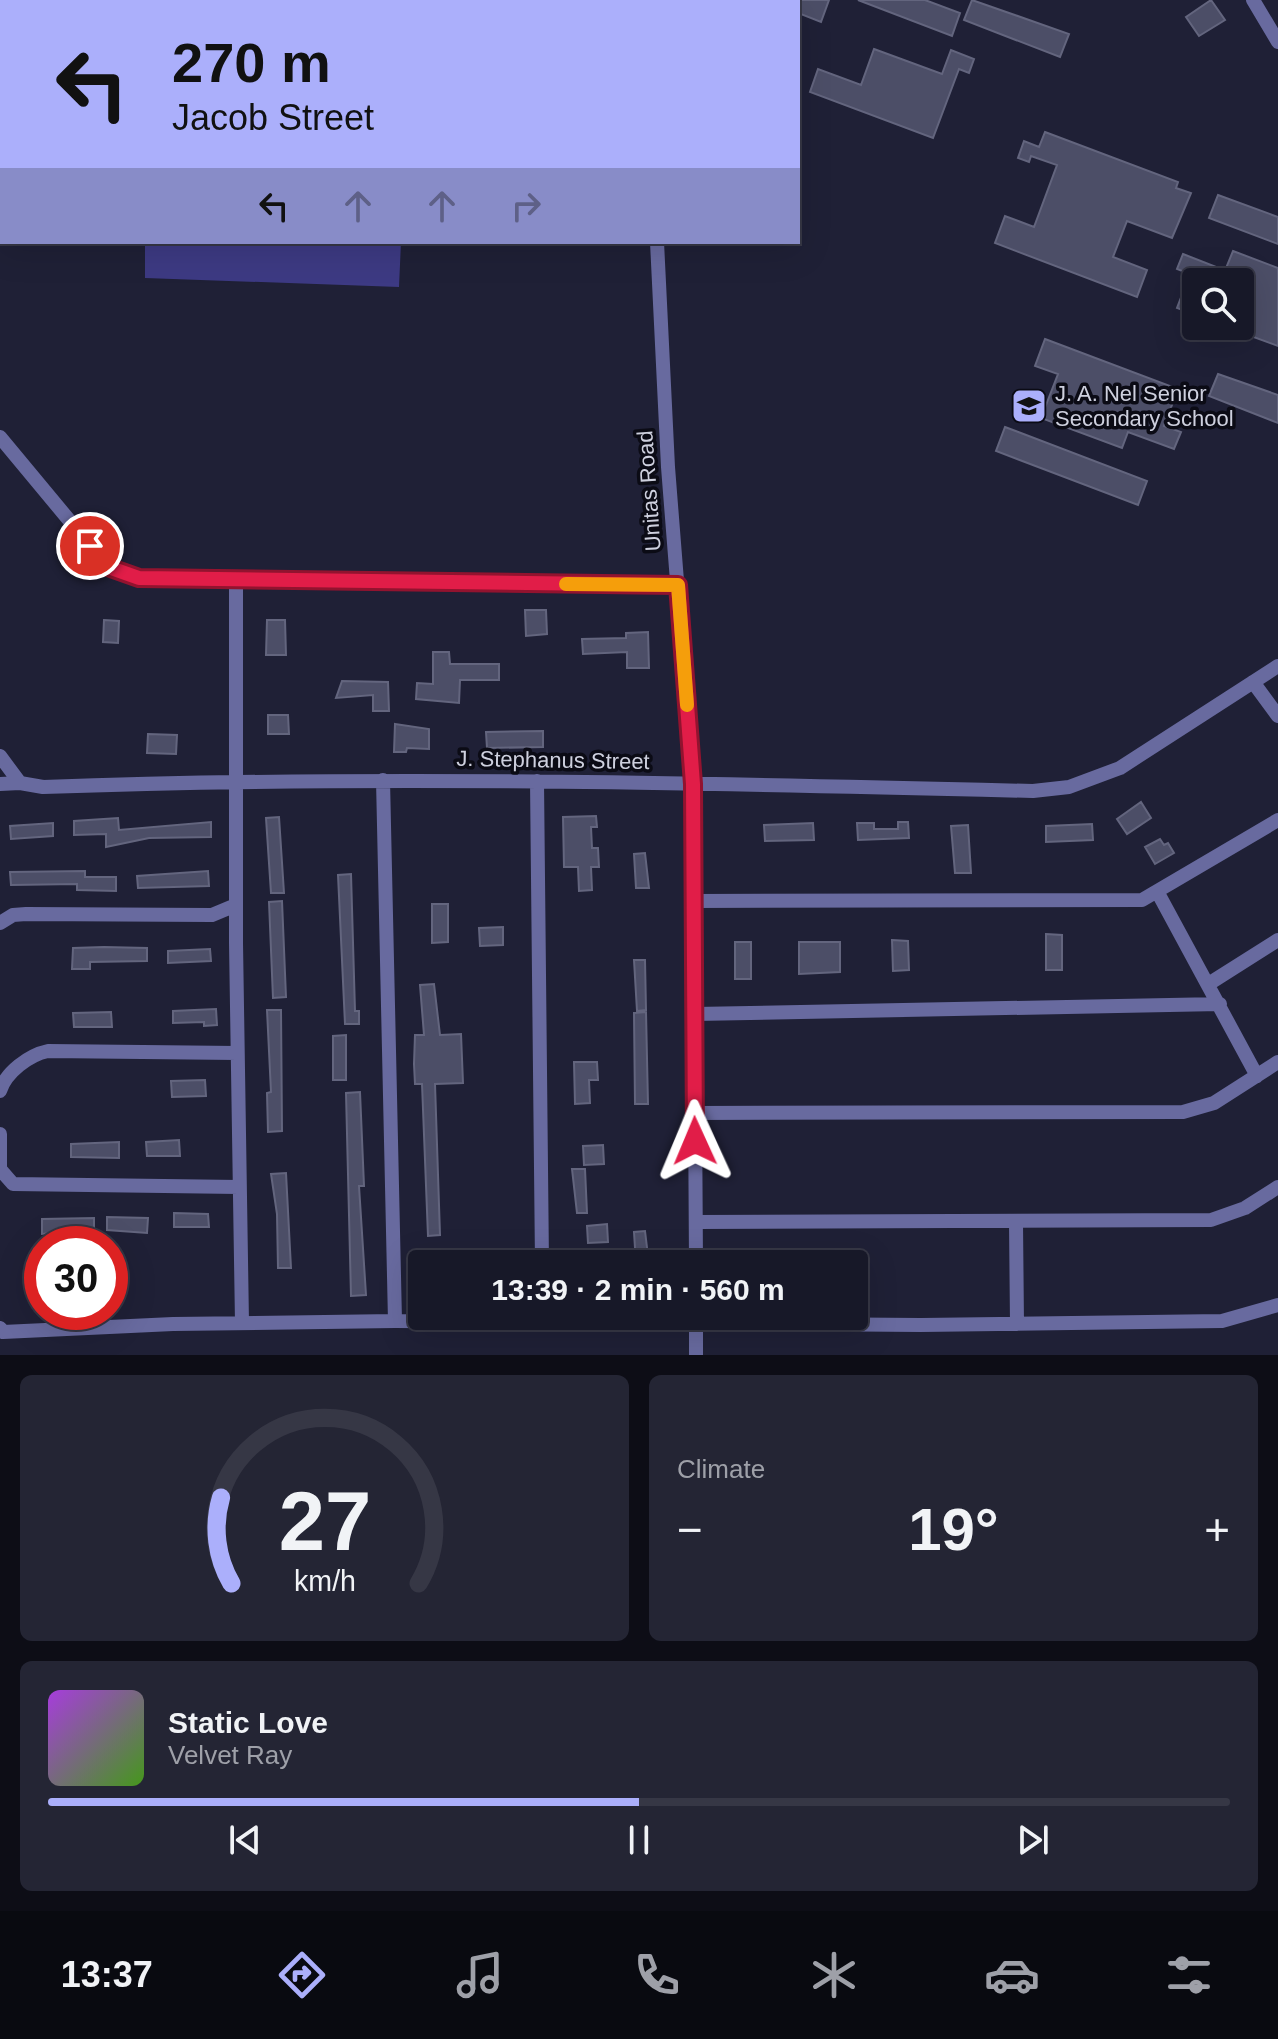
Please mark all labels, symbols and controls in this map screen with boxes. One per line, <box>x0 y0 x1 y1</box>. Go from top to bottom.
text: 270 m <box>172 31 331 94</box>
icon: left <box>40 32 144 136</box>
text: Jacob Street <box>172 97 374 138</box>
icon: left <box>252 184 296 228</box>
icon: ahead <box>336 184 380 228</box>
icon: ahead <box>420 184 464 228</box>
icon: right <box>504 184 548 228</box>
map controls <box>1182 268 1254 340</box>
button: search <box>1182 268 1254 340</box>
place label: J. A. Nel Senior Secondary School <box>1055 381 1234 431</box>
school or university icon: J. A. Nel Senior Secondary School <box>1010 387 1048 425</box>
street label: Unitas Road <box>632 430 666 552</box>
pin <box>56 512 124 580</box>
icon: arrive <box>68 524 112 568</box>
street label: J. Stephanus Street <box>456 746 650 774</box>
position arrow <box>653 1099 737 1183</box>
speed limit sign: 30 <box>24 1226 128 1330</box>
text: 13:39 · 2 min · 560 m <box>491 1273 785 1306</box>
text: Climate <box>677 1454 765 1484</box>
text: 27 <box>278 1475 371 1568</box>
text: 19° <box>908 1496 999 1563</box>
text: − <box>677 1505 703 1554</box>
text: + <box>1204 1505 1230 1554</box>
text: km/h <box>294 1565 355 1597</box>
text: Static Love <box>168 1706 328 1739</box>
text: Velvet Ray <box>168 1740 292 1770</box>
icon: previous <box>223 1818 267 1862</box>
icon: pause <box>617 1818 661 1862</box>
icon: next <box>1011 1818 1055 1862</box>
icon: directions <box>274 1947 330 2003</box>
icon: music <box>452 1947 508 2003</box>
icon: phone <box>629 1947 685 2003</box>
icon: climate <box>806 1947 862 2003</box>
icon: car <box>984 1947 1040 2003</box>
icon: filters <box>1161 1947 1217 2003</box>
text: 13:37 <box>61 1954 153 1995</box>

